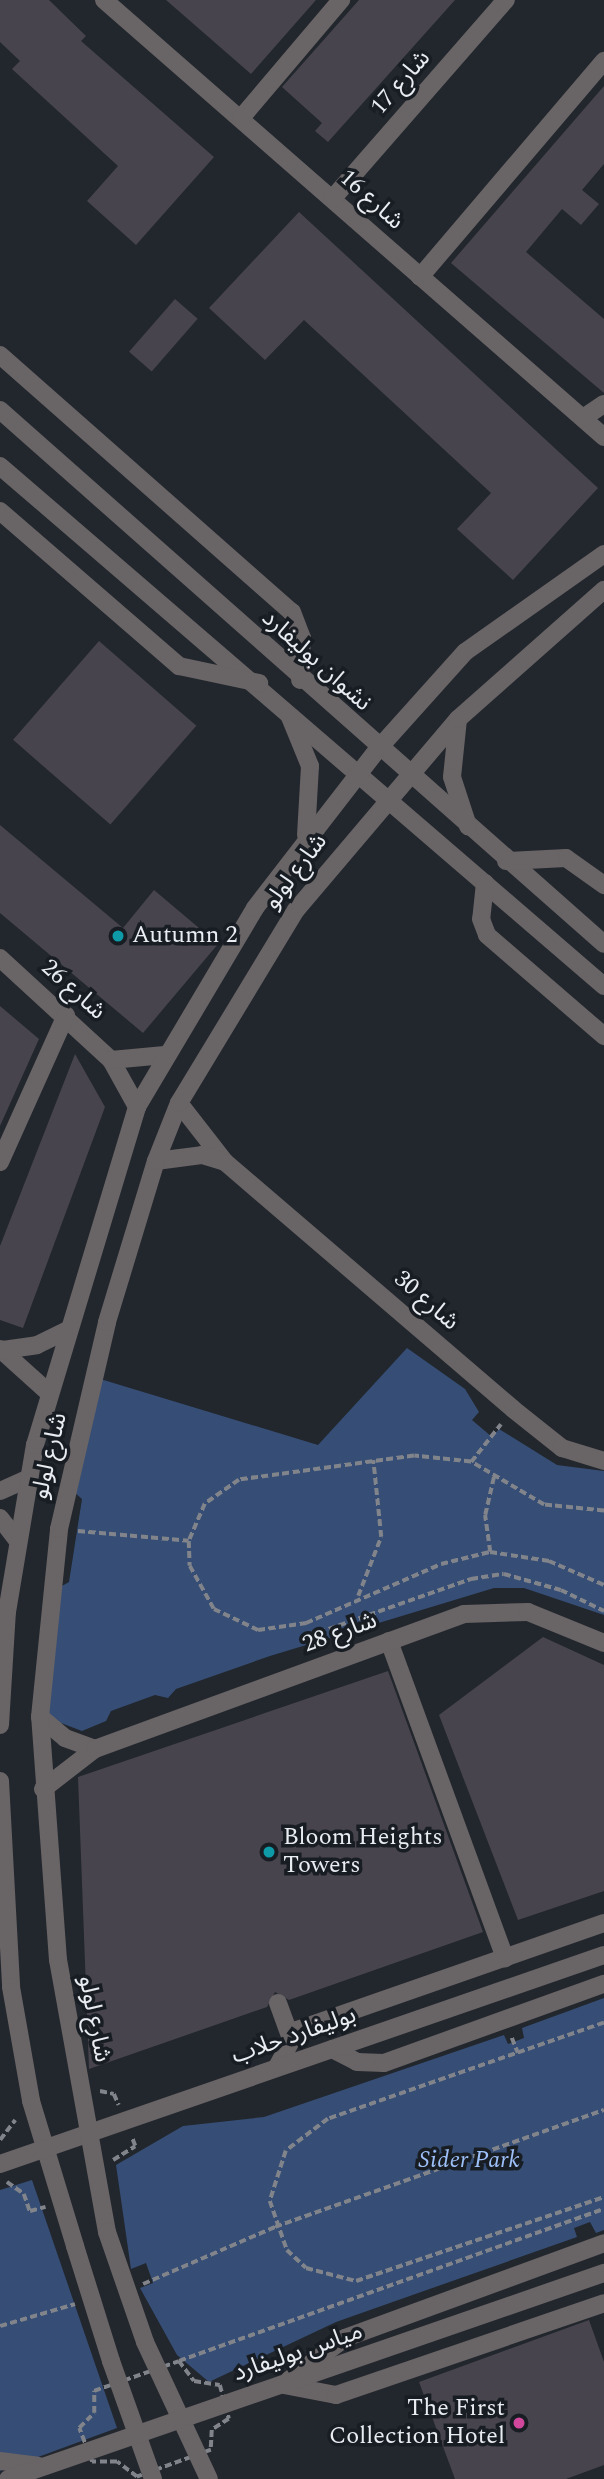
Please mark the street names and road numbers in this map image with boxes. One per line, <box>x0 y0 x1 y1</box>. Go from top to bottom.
street label: شارع 17 <box>365 45 437 121</box>
street label: شارع 16 <box>333 164 409 236</box>
street label: نشوان بوليفارد <box>255 604 377 718</box>
street label: شارع لولو <box>258 828 334 916</box>
street label: شارع 26 <box>35 954 111 1026</box>
street label: شارع 30 <box>388 1265 464 1337</box>
street label: شارع لولو <box>26 1410 74 1502</box>
street label: شارع 28 <box>299 1606 381 1660</box>
street label: شارع لولو <box>71 1973 117 2065</box>
street label: بوليفارد حلاب <box>228 2001 360 2071</box>
street label: مياس بوليفارد <box>230 2317 366 2389</box>

